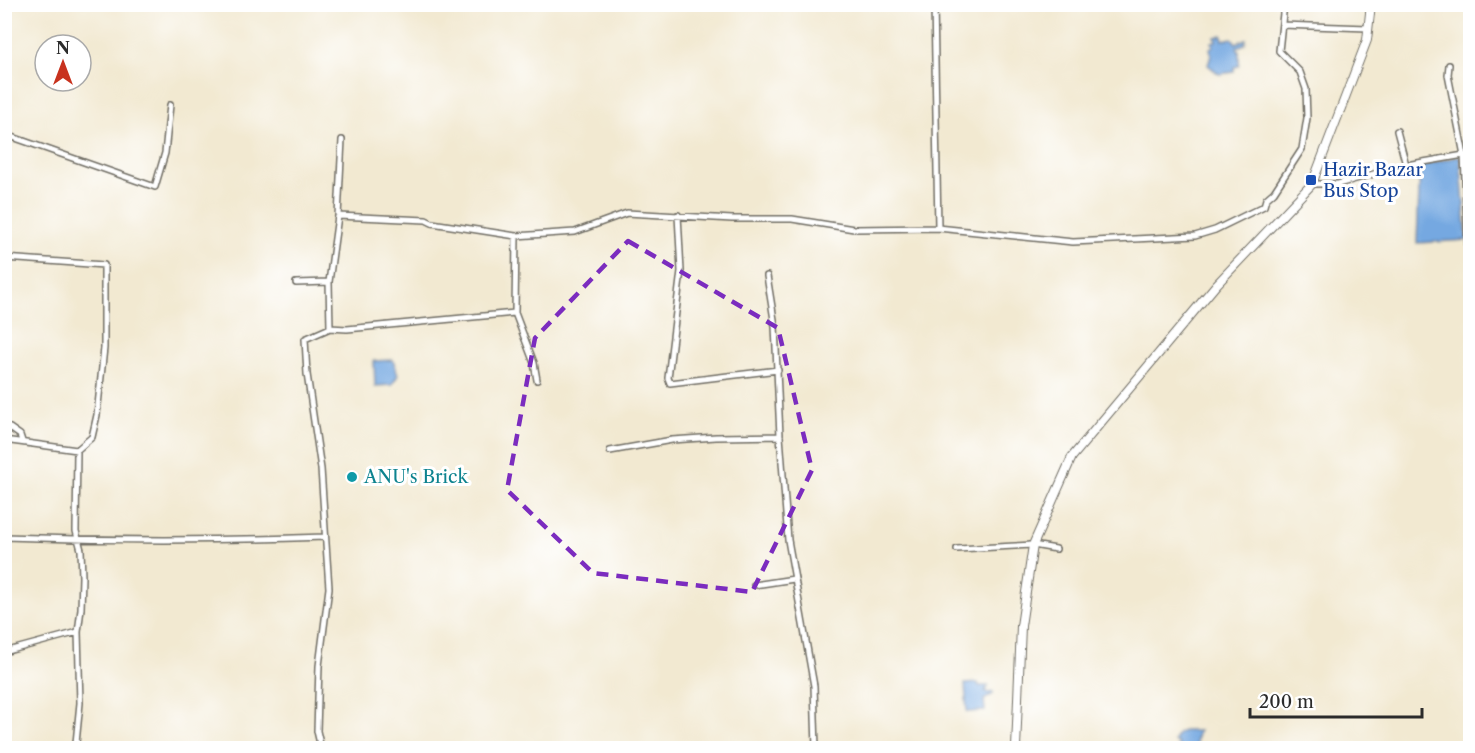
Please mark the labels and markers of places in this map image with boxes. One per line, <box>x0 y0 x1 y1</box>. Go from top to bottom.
place label: Hazir Bazar Bus Stop <box>1323 159 1423 202</box>
marker: Hazir Bazar Bus Stop <box>1304 173 1318 187</box>
place label: ANU's Brick <box>363 466 469 488</box>
marker: ANU's Brick <box>345 470 359 484</box>

